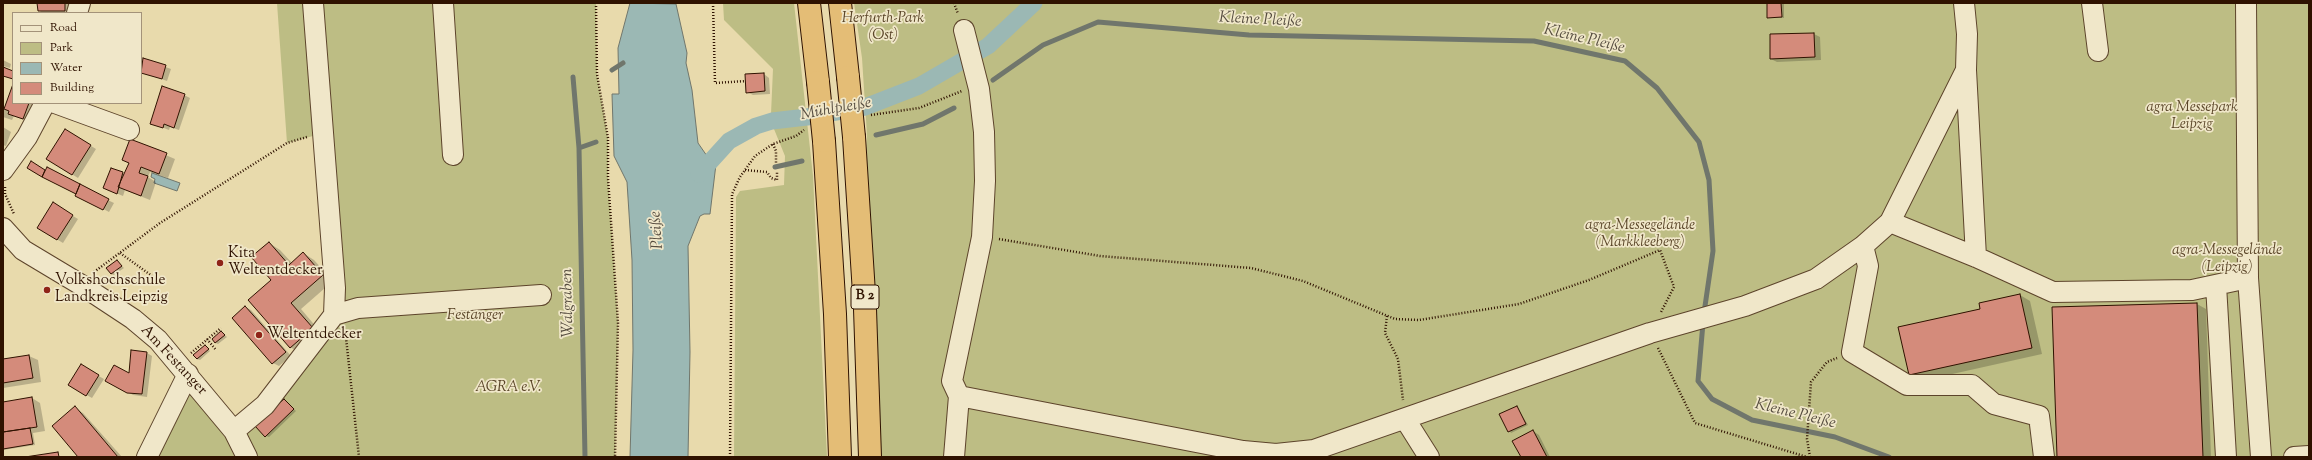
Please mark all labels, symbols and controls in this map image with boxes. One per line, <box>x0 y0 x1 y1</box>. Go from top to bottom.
water label: Kleine Pleiße <box>1218 9 1302 33</box>
park label: Herfurth-Park (Ost) <box>842 10 924 45</box>
legend <box>12 12 142 104</box>
text: Road <box>50 19 77 37</box>
water label: Kleine Pleiße <box>1542 21 1626 59</box>
text: Park <box>50 39 73 57</box>
text: Water <box>50 59 82 77</box>
text: Building <box>50 79 94 97</box>
water label: Mühlpleiße <box>799 94 873 126</box>
park label: agra Messepark Leipzig <box>2146 99 2238 134</box>
water label: Pleiße <box>647 210 669 250</box>
park label: agra-Messegelände (Markkleeberg) <box>1585 217 1695 252</box>
park label: agra-Messegelände (Leipzig) <box>2172 242 2282 277</box>
place label: Kita Weltentdecker <box>228 245 323 280</box>
marker: Kita Weltentdecker <box>215 258 225 268</box>
water label: Walgraben <box>559 268 579 338</box>
place label: Volkshochschule Landkreis Leipzig <box>55 272 168 307</box>
marker: Volkshochschule Landkreis Leipzig <box>42 285 52 295</box>
road number: B 2 <box>851 285 879 309</box>
park label: Festanger <box>447 307 503 325</box>
street label: Am Festanger <box>136 322 210 400</box>
place label: Weltentdecker <box>267 326 362 344</box>
marker: Weltentdecker <box>254 330 264 340</box>
park label: AGRA e.V. <box>475 379 541 397</box>
water label: Kleine Pleiße <box>1753 396 1837 434</box>

